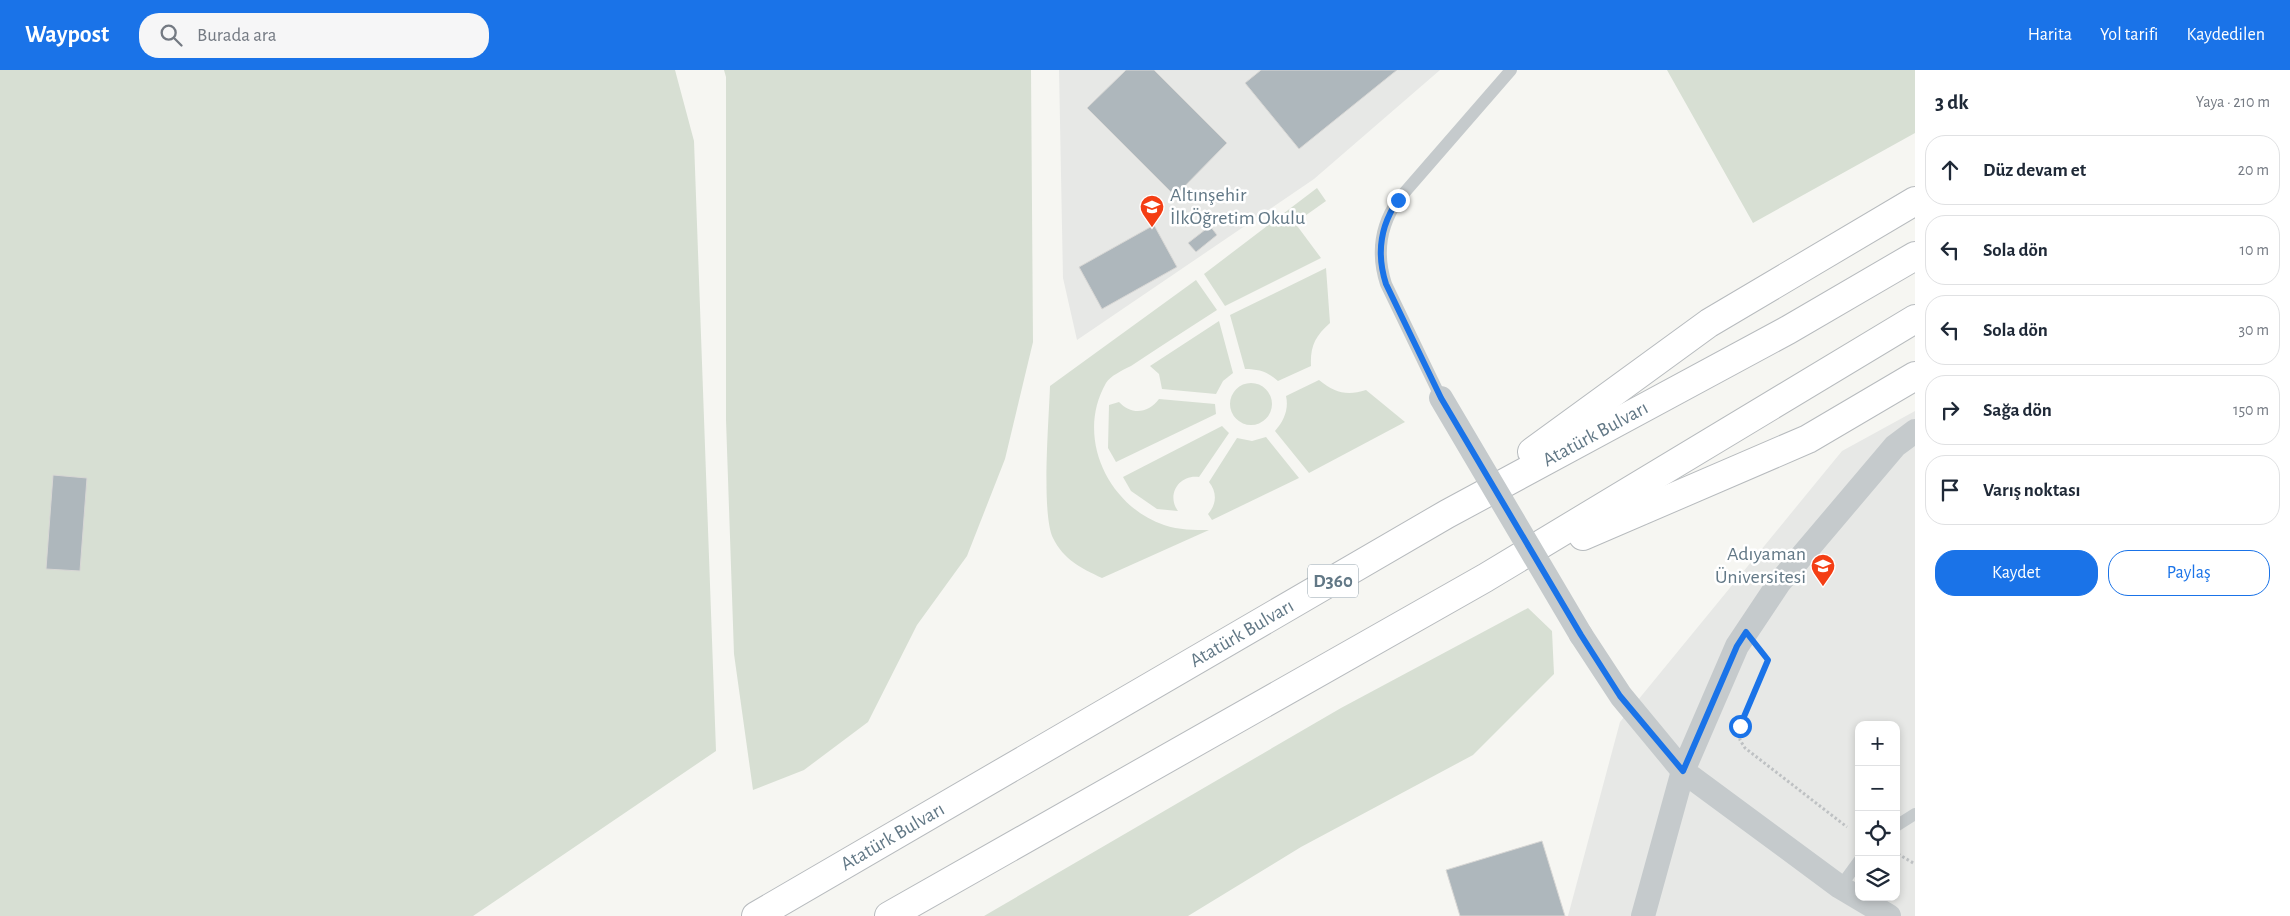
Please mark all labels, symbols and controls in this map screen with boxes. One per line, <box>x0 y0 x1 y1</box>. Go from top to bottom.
search box <box>139 13 489 58</box>
icon: search <box>157 21 185 49</box>
text: Waypost <box>25 23 109 47</box>
text: Burada ara <box>197 26 277 45</box>
text: Harita <box>2028 26 2072 44</box>
text: Yol tarifi <box>2100 26 2158 44</box>
text: Kaydedilen <box>2186 26 2265 44</box>
text: 3 dk <box>1935 92 1969 113</box>
text: Yaya · 210 m <box>2196 94 2270 110</box>
icon: ahead <box>1936 156 1964 184</box>
text: Düz devam et <box>1983 161 2086 180</box>
text: 20 m <box>2238 162 2269 178</box>
place label: Altınşehir İlkÖğretim Okulu <box>1170 185 1305 228</box>
route end <box>1387 189 1410 212</box>
school or university icon: Altınşehir İlkÖğretim Okulu <box>1139 194 1165 228</box>
icon: left <box>1936 236 1964 264</box>
text: Sola dön <box>1983 241 2048 260</box>
text: 10 m <box>2240 242 2269 258</box>
icon: left <box>1936 316 1964 344</box>
text: Sola dön <box>1983 321 2048 340</box>
text: 30 m <box>2239 322 2269 338</box>
icon: right <box>1936 396 1964 424</box>
street label: Atatürk Bulvarı <box>1539 397 1651 470</box>
text: Sağa dön <box>1983 401 2052 420</box>
text: 150 m <box>2233 402 2269 418</box>
icon: arrive <box>1936 476 1964 504</box>
text: Varış noktası <box>1983 481 2081 500</box>
place label: Adıyaman Üniversitesi <box>1715 544 1806 587</box>
button: Kaydet <box>1935 550 2098 596</box>
button: Paylaş <box>2108 550 2270 596</box>
school or university icon: Adıyaman Üniversitesi <box>1810 553 1836 587</box>
road number: D360 <box>1308 564 1358 598</box>
street label: Atatürk Bulvarı <box>1186 595 1297 671</box>
route start <box>1729 715 1752 738</box>
map controls <box>1855 721 1900 901</box>
button: + <box>1855 721 1900 766</box>
button: − <box>1855 766 1900 811</box>
street label: Atatürk Bulvarı <box>837 799 948 874</box>
button: locate <box>1855 811 1900 856</box>
button: layers <box>1855 856 1900 901</box>

